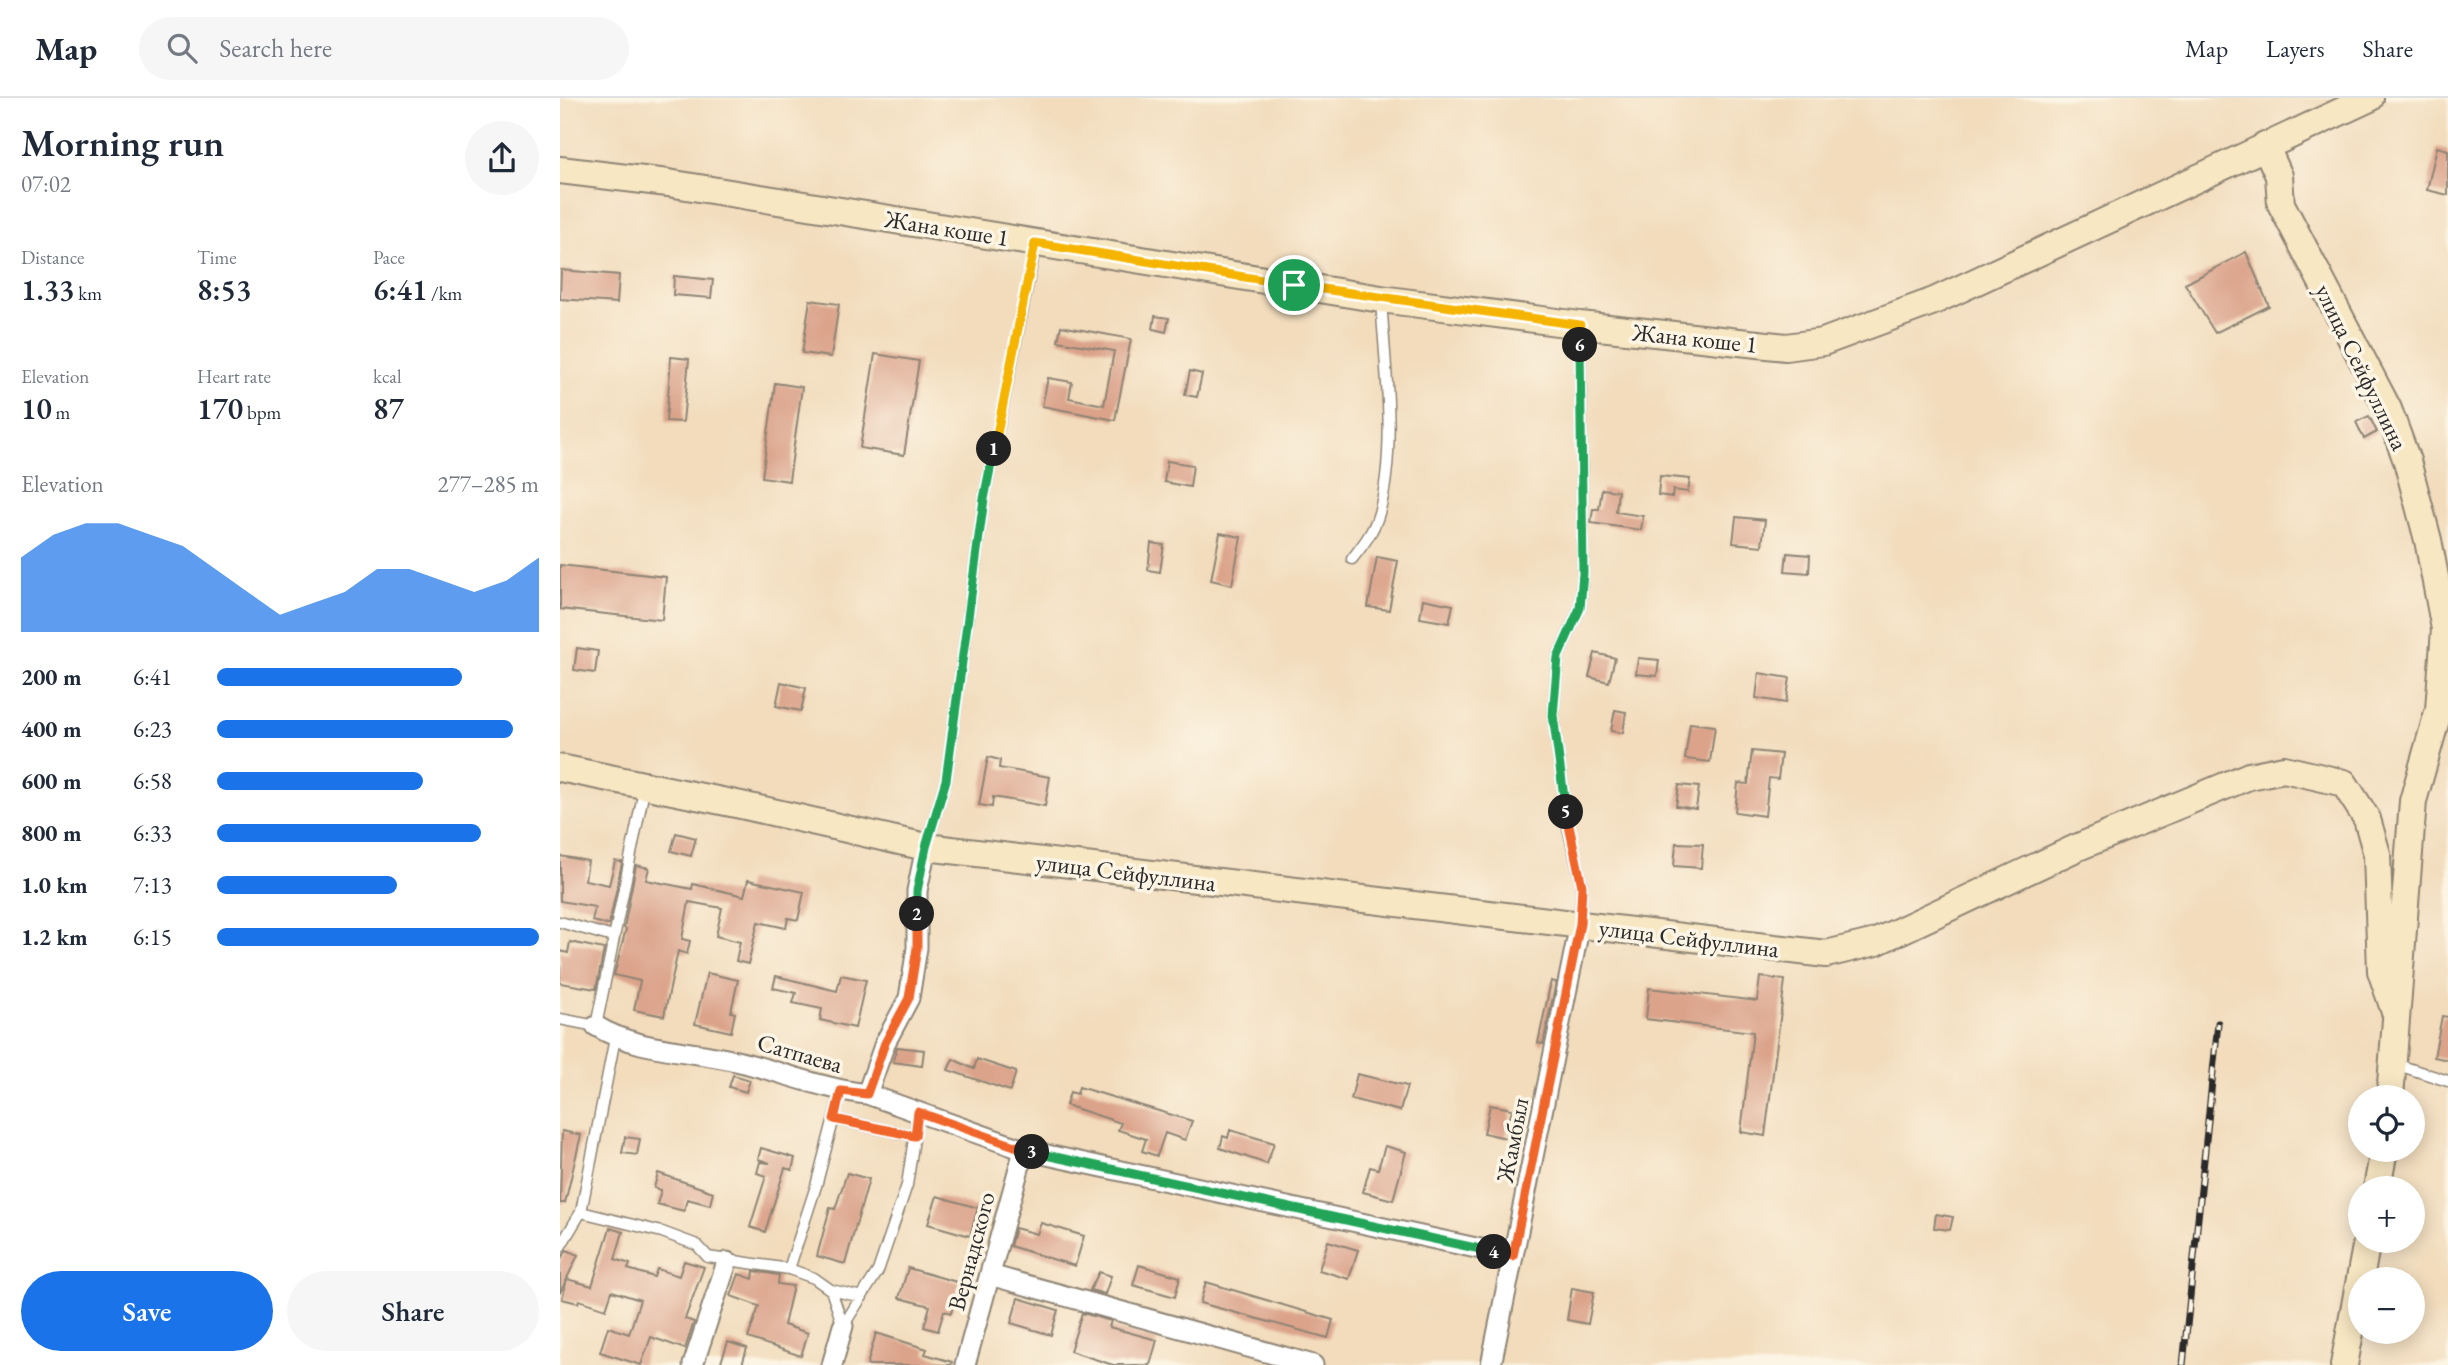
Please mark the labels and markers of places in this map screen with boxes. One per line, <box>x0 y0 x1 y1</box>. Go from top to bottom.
pin <box>1264 255 1324 315</box>
pin: 6 <box>1562 328 1598 362</box>
pin: 1 <box>976 432 1012 466</box>
pin: 5 <box>1548 794 1584 830</box>
pin: 2 <box>900 896 934 932</box>
pin: 3 <box>1014 1134 1050 1170</box>
pin: 4 <box>1476 1234 1511 1270</box>

